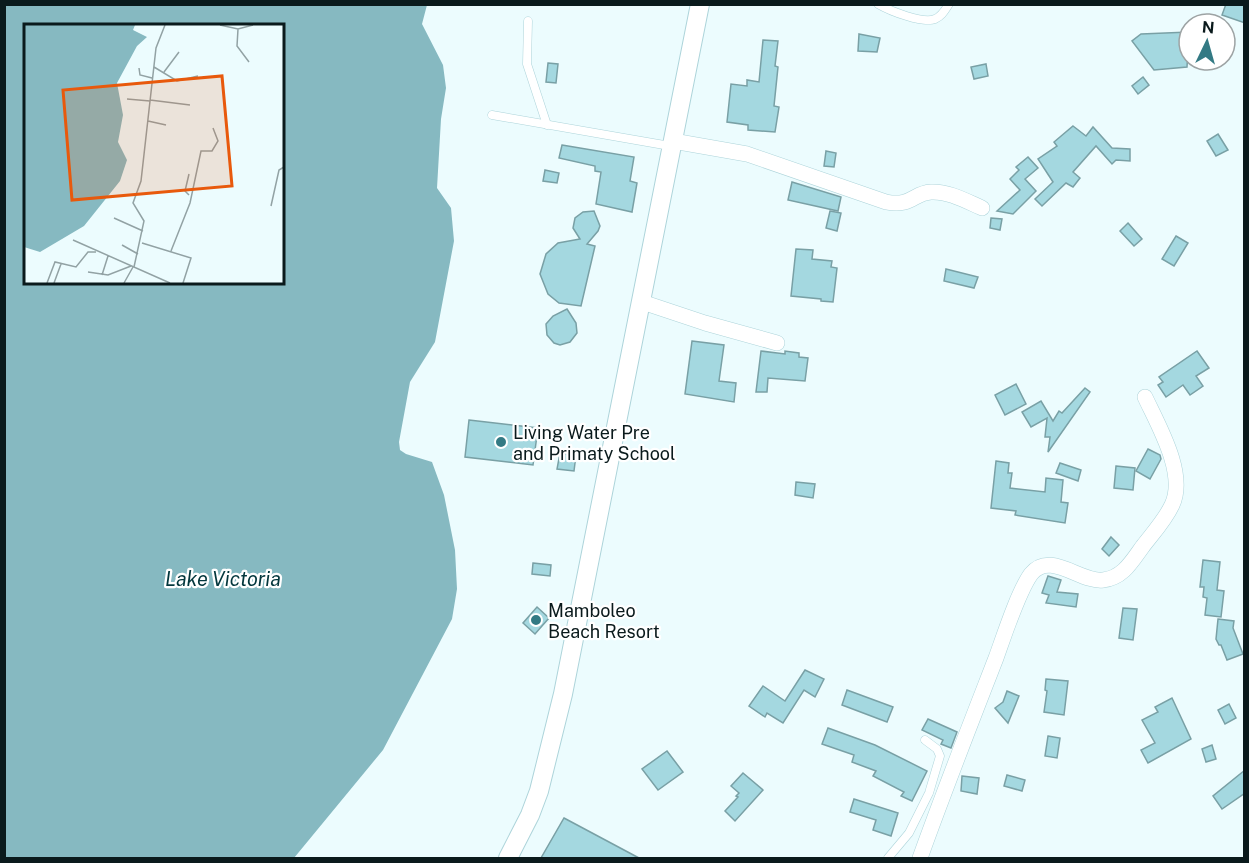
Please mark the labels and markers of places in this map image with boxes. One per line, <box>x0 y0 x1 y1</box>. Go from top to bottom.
place label: Living Water Pre and Primaty School <box>513 422 675 464</box>
marker: Living Water Pre and Primaty School <box>494 435 508 449</box>
place label: Mamboleo Beach Resort <box>548 600 660 642</box>
marker: Mamboleo Beach Resort <box>529 613 543 627</box>

